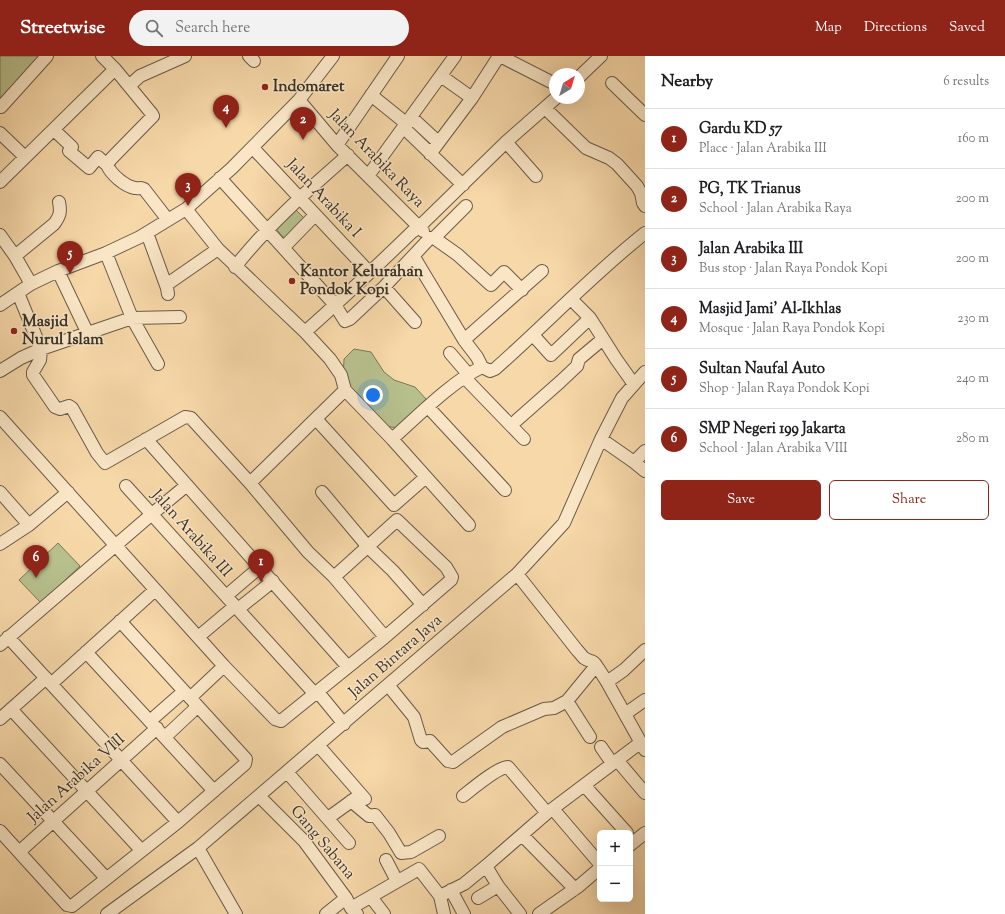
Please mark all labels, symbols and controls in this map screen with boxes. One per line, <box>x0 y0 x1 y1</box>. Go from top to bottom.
search box <box>129 10 409 46</box>
text: Streetwise <box>20 15 105 42</box>
icon: search <box>143 17 165 39</box>
text: Search here <box>175 18 250 39</box>
text: Map <box>815 18 842 38</box>
text: Directions <box>864 18 927 38</box>
text: Saved <box>949 18 985 38</box>
north arrow <box>549 68 585 104</box>
text: Nearby <box>661 70 713 94</box>
text: 6 results <box>943 73 989 91</box>
place label: Indomaret <box>273 76 345 99</box>
marker: Indomaret <box>260 82 270 92</box>
pin: 4 <box>213 95 239 128</box>
street label: Jalan Arabika Raya <box>322 104 430 214</box>
pin: 2 <box>290 107 316 140</box>
text: Gardu KD 57 <box>699 119 782 140</box>
text: 1 <box>672 130 676 148</box>
text: 160 m <box>958 130 989 148</box>
text: Place · Jalan Arabika III <box>699 140 827 158</box>
street label: Jalan Arabika I <box>280 154 366 244</box>
pin: 3 <box>175 173 201 206</box>
text: PG, TK Trianus <box>699 179 801 200</box>
text: 2 <box>671 190 677 208</box>
text: 200 m <box>956 190 989 208</box>
text: School · Jalan Arabika Raya <box>699 200 852 218</box>
text: Jalan Arabika III <box>699 239 803 260</box>
pin: 5 <box>57 241 83 274</box>
text: 3 <box>671 250 677 268</box>
text: 200 m <box>956 250 989 268</box>
text: Bus stop · Jalan Raya Pondok Kopi <box>699 260 888 278</box>
place label: Kantor Kelurahan Pondok Kopi <box>300 261 424 302</box>
marker: Kantor Kelurahan Pondok Kopi <box>287 276 297 286</box>
text: Masjid Jami' Al-Ikhlas <box>699 299 841 320</box>
text: 4 <box>671 310 677 328</box>
text: 230 m <box>957 310 989 328</box>
place label: Masjid Nurul Islam <box>22 311 104 352</box>
text: Mosque · Jalan Raya Pondok Kopi <box>699 320 885 338</box>
marker: Masjid Nurul Islam <box>9 326 19 336</box>
text: Sultan Naufal Auto <box>699 359 825 380</box>
text: 5 <box>672 370 676 388</box>
text: 240 m <box>956 370 989 388</box>
text: Shop · Jalan Raya Pondok Kopi <box>699 380 870 398</box>
your location <box>363 385 383 405</box>
text: SMP Negeri 199 Jakarta <box>699 419 846 440</box>
text: 6 <box>671 430 677 448</box>
text: 280 m <box>956 430 989 448</box>
text: School · Jalan Arabika VIII <box>699 440 847 458</box>
button: Save <box>661 480 821 520</box>
button: Share <box>829 480 989 520</box>
street label: Jalan Arabika III <box>145 484 237 583</box>
pin: 6 <box>23 545 49 578</box>
pin: 1 <box>248 549 274 582</box>
street label: Jalan Bintara Jaya <box>343 609 448 705</box>
street label: Jalan Arabika VIII <box>22 729 131 830</box>
street label: Gang Sabana <box>284 801 360 886</box>
map controls <box>597 830 633 902</box>
button: + <box>597 830 633 866</box>
button: − <box>597 866 633 902</box>

